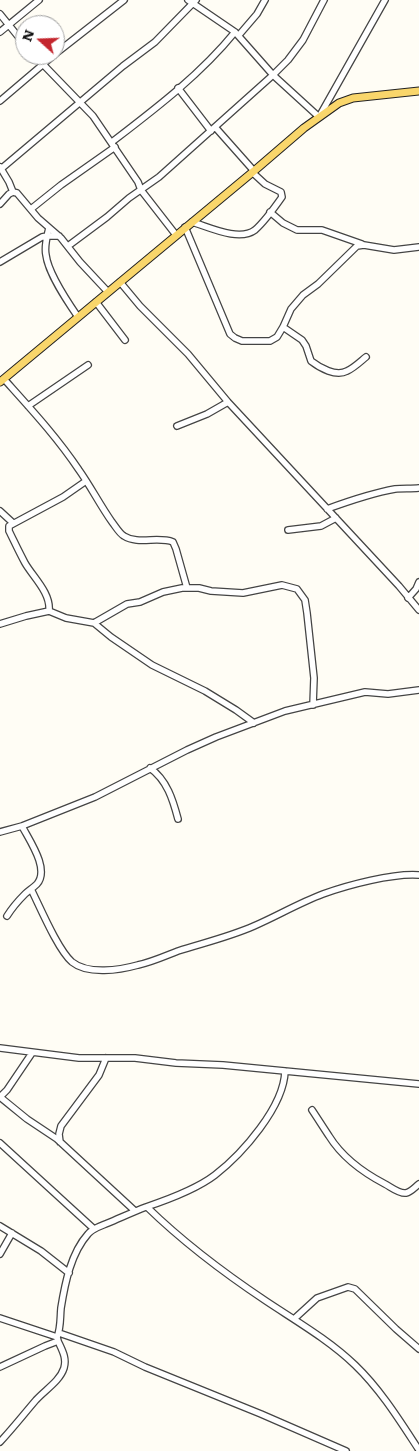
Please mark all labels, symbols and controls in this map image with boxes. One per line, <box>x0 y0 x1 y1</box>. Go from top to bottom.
north arrow <box>15 15 65 65</box>
text: N <box>15 26 38 44</box>

